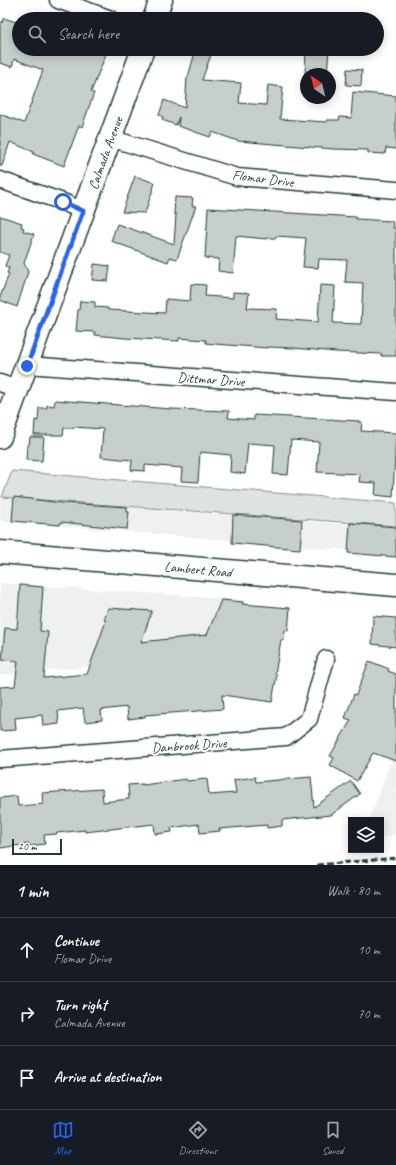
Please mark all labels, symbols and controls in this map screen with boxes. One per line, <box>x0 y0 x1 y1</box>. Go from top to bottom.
search box <box>12 12 384 56</box>
icon: search <box>26 23 48 45</box>
text: Search here <box>58 25 119 44</box>
north arrow <box>300 68 336 104</box>
street label: Calmada Avenue <box>84 113 127 192</box>
street label: Flomar Drive <box>231 166 296 191</box>
route start <box>54 193 72 211</box>
route end <box>18 357 36 375</box>
street label: Dittmar Drive <box>177 369 246 390</box>
street label: Lambert Road <box>164 558 235 581</box>
street label: Danbrook Drive <box>151 734 228 757</box>
map controls <box>348 817 384 853</box>
button: layers <box>348 817 384 853</box>
scale bar <box>12 837 62 856</box>
text: 20 m <box>18 839 37 853</box>
text: 1 min <box>16 881 49 902</box>
text: Walk · 80 m <box>327 883 380 899</box>
text: Continue <box>54 932 99 951</box>
icon: ahead <box>16 939 38 961</box>
text: 10 m <box>358 942 380 958</box>
text: Flomar Drive <box>54 951 111 967</box>
text: Turn right <box>54 996 107 1015</box>
icon: right <box>16 1003 38 1025</box>
text: 70 m <box>358 1006 380 1022</box>
text: Calmada Avenue <box>54 1015 125 1031</box>
icon: arrive <box>16 1067 38 1089</box>
text: Arrive at destination <box>54 1068 161 1087</box>
tab: Map <box>52 1119 74 1157</box>
tab: Directions <box>179 1119 217 1157</box>
tab: Saved <box>322 1119 344 1157</box>

